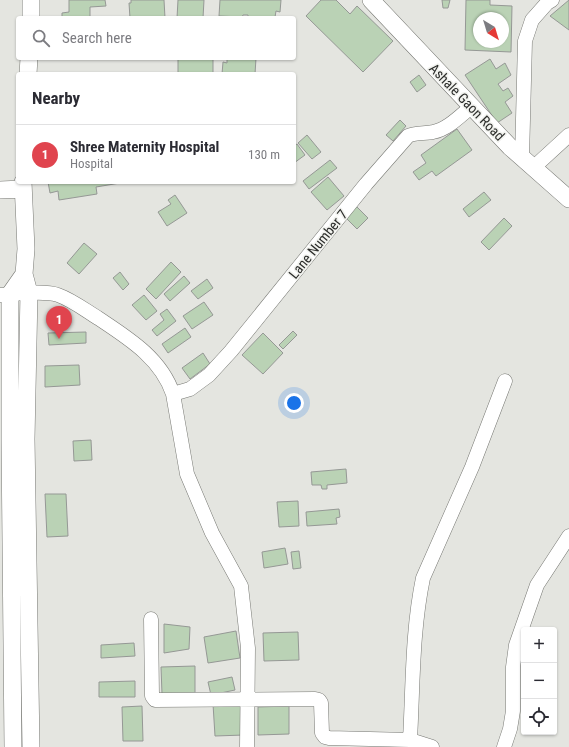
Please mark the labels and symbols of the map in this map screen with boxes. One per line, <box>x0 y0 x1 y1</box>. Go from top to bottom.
north arrow <box>473 12 509 48</box>
street label: Ashale Gaon Road <box>426 60 508 144</box>
street label: Lane Number 7 <box>285 206 351 282</box>
pin: 1 <box>46 306 72 339</box>
your location <box>284 393 304 413</box>

